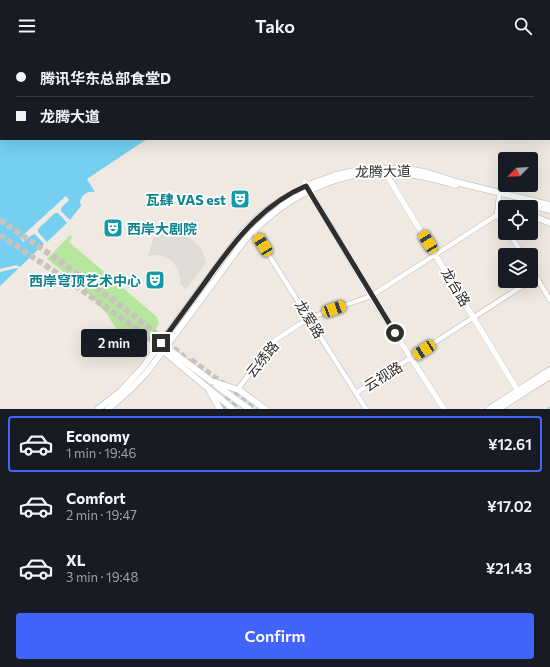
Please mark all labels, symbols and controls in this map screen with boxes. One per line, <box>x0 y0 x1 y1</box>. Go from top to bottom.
icon: menu <box>16 15 38 37</box>
text: Tako <box>255 15 295 37</box>
icon: search <box>512 15 534 37</box>
text: 腾讯华东总部食堂D <box>40 69 171 87</box>
text: 龙腾大道 <box>40 107 100 125</box>
north arrow <box>498 152 538 192</box>
map controls <box>498 152 538 288</box>
street label: 龙腾大道 <box>355 162 411 180</box>
theatre icon: 瓦肆 VAS est <box>229 188 251 210</box>
place label: 瓦肆 VAS est <box>146 191 226 208</box>
button: locate <box>498 200 538 240</box>
theatre icon: 西岸大剧院 <box>102 217 124 239</box>
place label: 西岸大剧院 <box>127 220 197 237</box>
car <box>417 229 439 255</box>
car <box>252 232 274 258</box>
button: layers <box>498 248 538 288</box>
street label: 龙台路 <box>438 265 474 309</box>
theatre icon: 西岸穹顶艺术中心 <box>144 269 166 291</box>
place label: 西岸穹顶艺术中心 <box>29 272 141 289</box>
street label: 龙爱路 <box>292 297 328 341</box>
car <box>321 299 347 319</box>
route start <box>386 324 404 342</box>
callout: 2 min <box>81 329 147 357</box>
route end <box>152 334 170 352</box>
text: 2 min <box>98 335 130 351</box>
street label: 云绣路 <box>242 337 282 381</box>
car <box>411 338 437 362</box>
street label: 云视路 <box>361 358 405 394</box>
icon: car <box>18 426 54 462</box>
text: Economy <box>66 427 130 445</box>
text: ¥12.61 <box>488 435 532 453</box>
text: 1 min · 19:46 <box>66 445 136 461</box>
icon: car <box>18 488 54 524</box>
text: Comfort <box>66 489 126 507</box>
text: ¥17.02 <box>487 497 532 515</box>
text: 2 min · 19:47 <box>66 507 137 523</box>
icon: car <box>18 550 54 586</box>
text: XL <box>66 551 85 569</box>
text: ¥21.43 <box>486 559 532 577</box>
text: 3 min · 19:48 <box>66 569 138 585</box>
button: Confirm <box>16 613 534 659</box>

